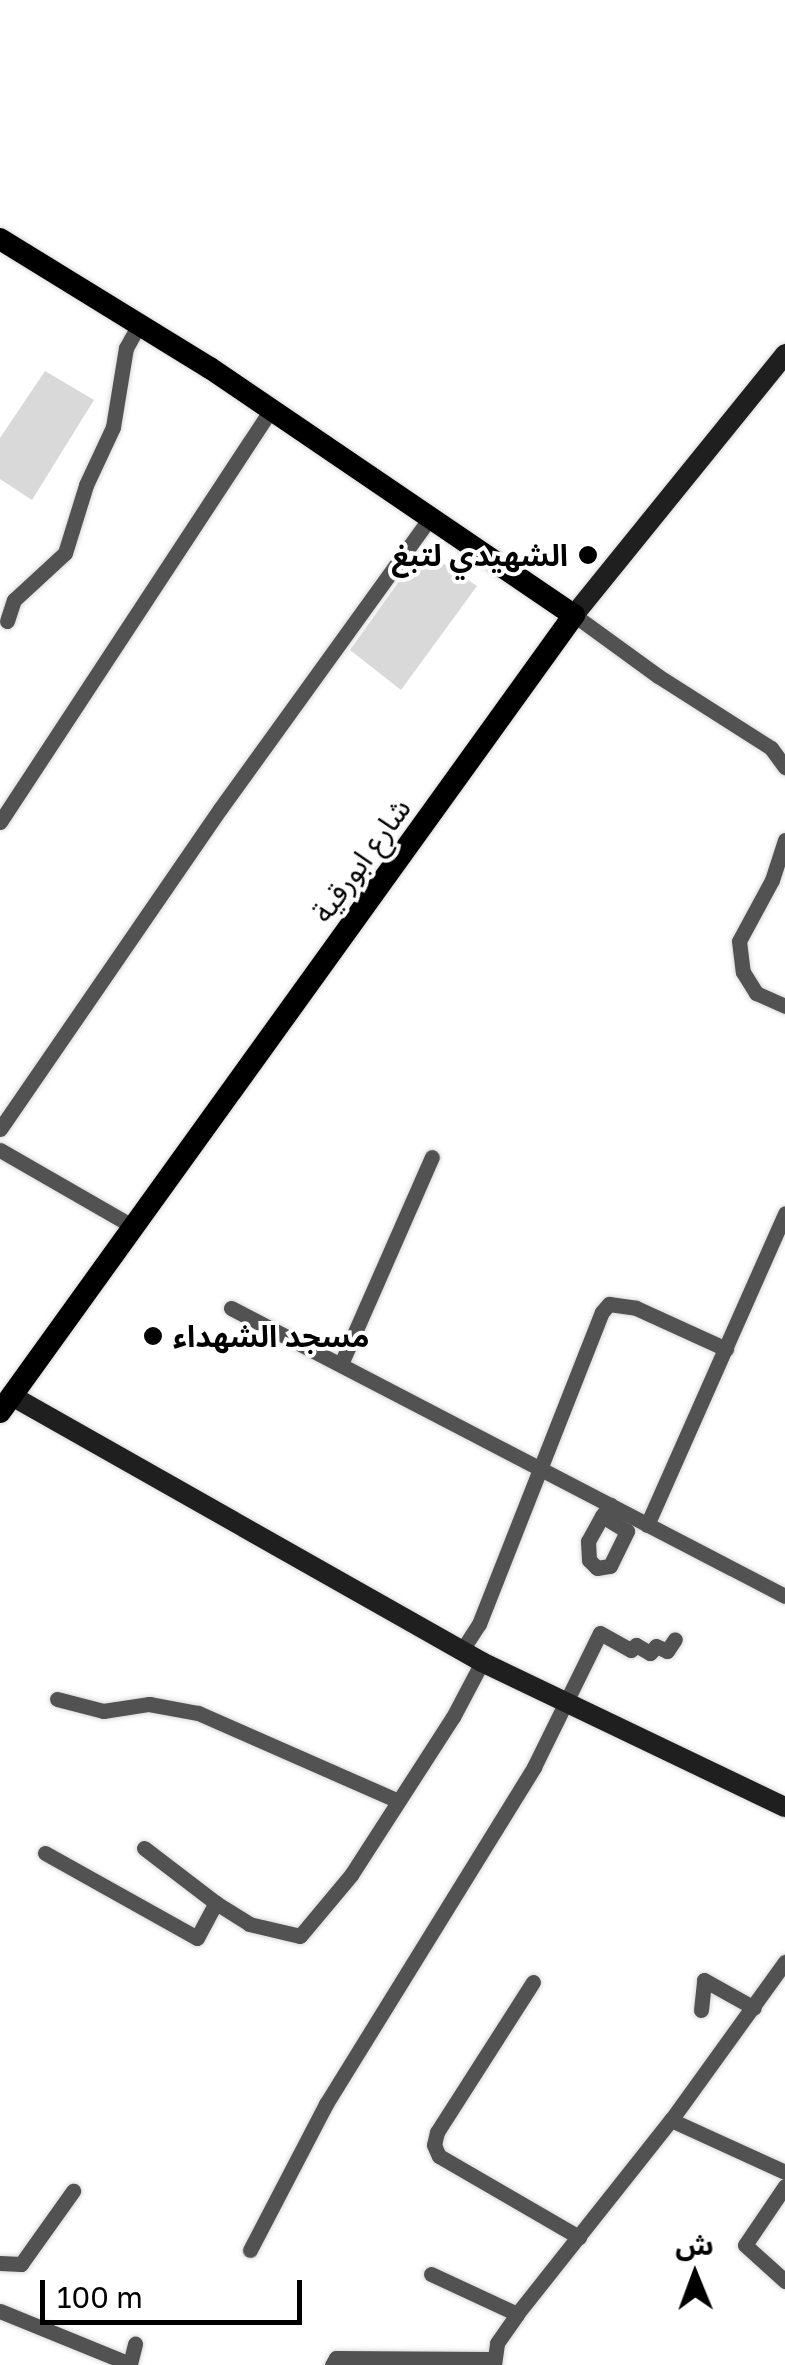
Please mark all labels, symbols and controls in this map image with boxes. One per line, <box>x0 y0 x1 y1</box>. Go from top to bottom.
place label: الشهيدي لتبغ <box>392 537 568 573</box>
marker: الشهيدي لتبغ <box>577 544 599 566</box>
street label: شارع ابورقية <box>304 791 418 929</box>
place label: مسجد الشهداء <box>173 1318 369 1354</box>
marker: مسجد الشهداء <box>142 1325 164 1347</box>
north arrow <box>645 2225 745 2325</box>
text: ش <box>675 2228 714 2261</box>
scale bar <box>45 2260 308 2322</box>
text: 100 m <box>57 2279 143 2315</box>

